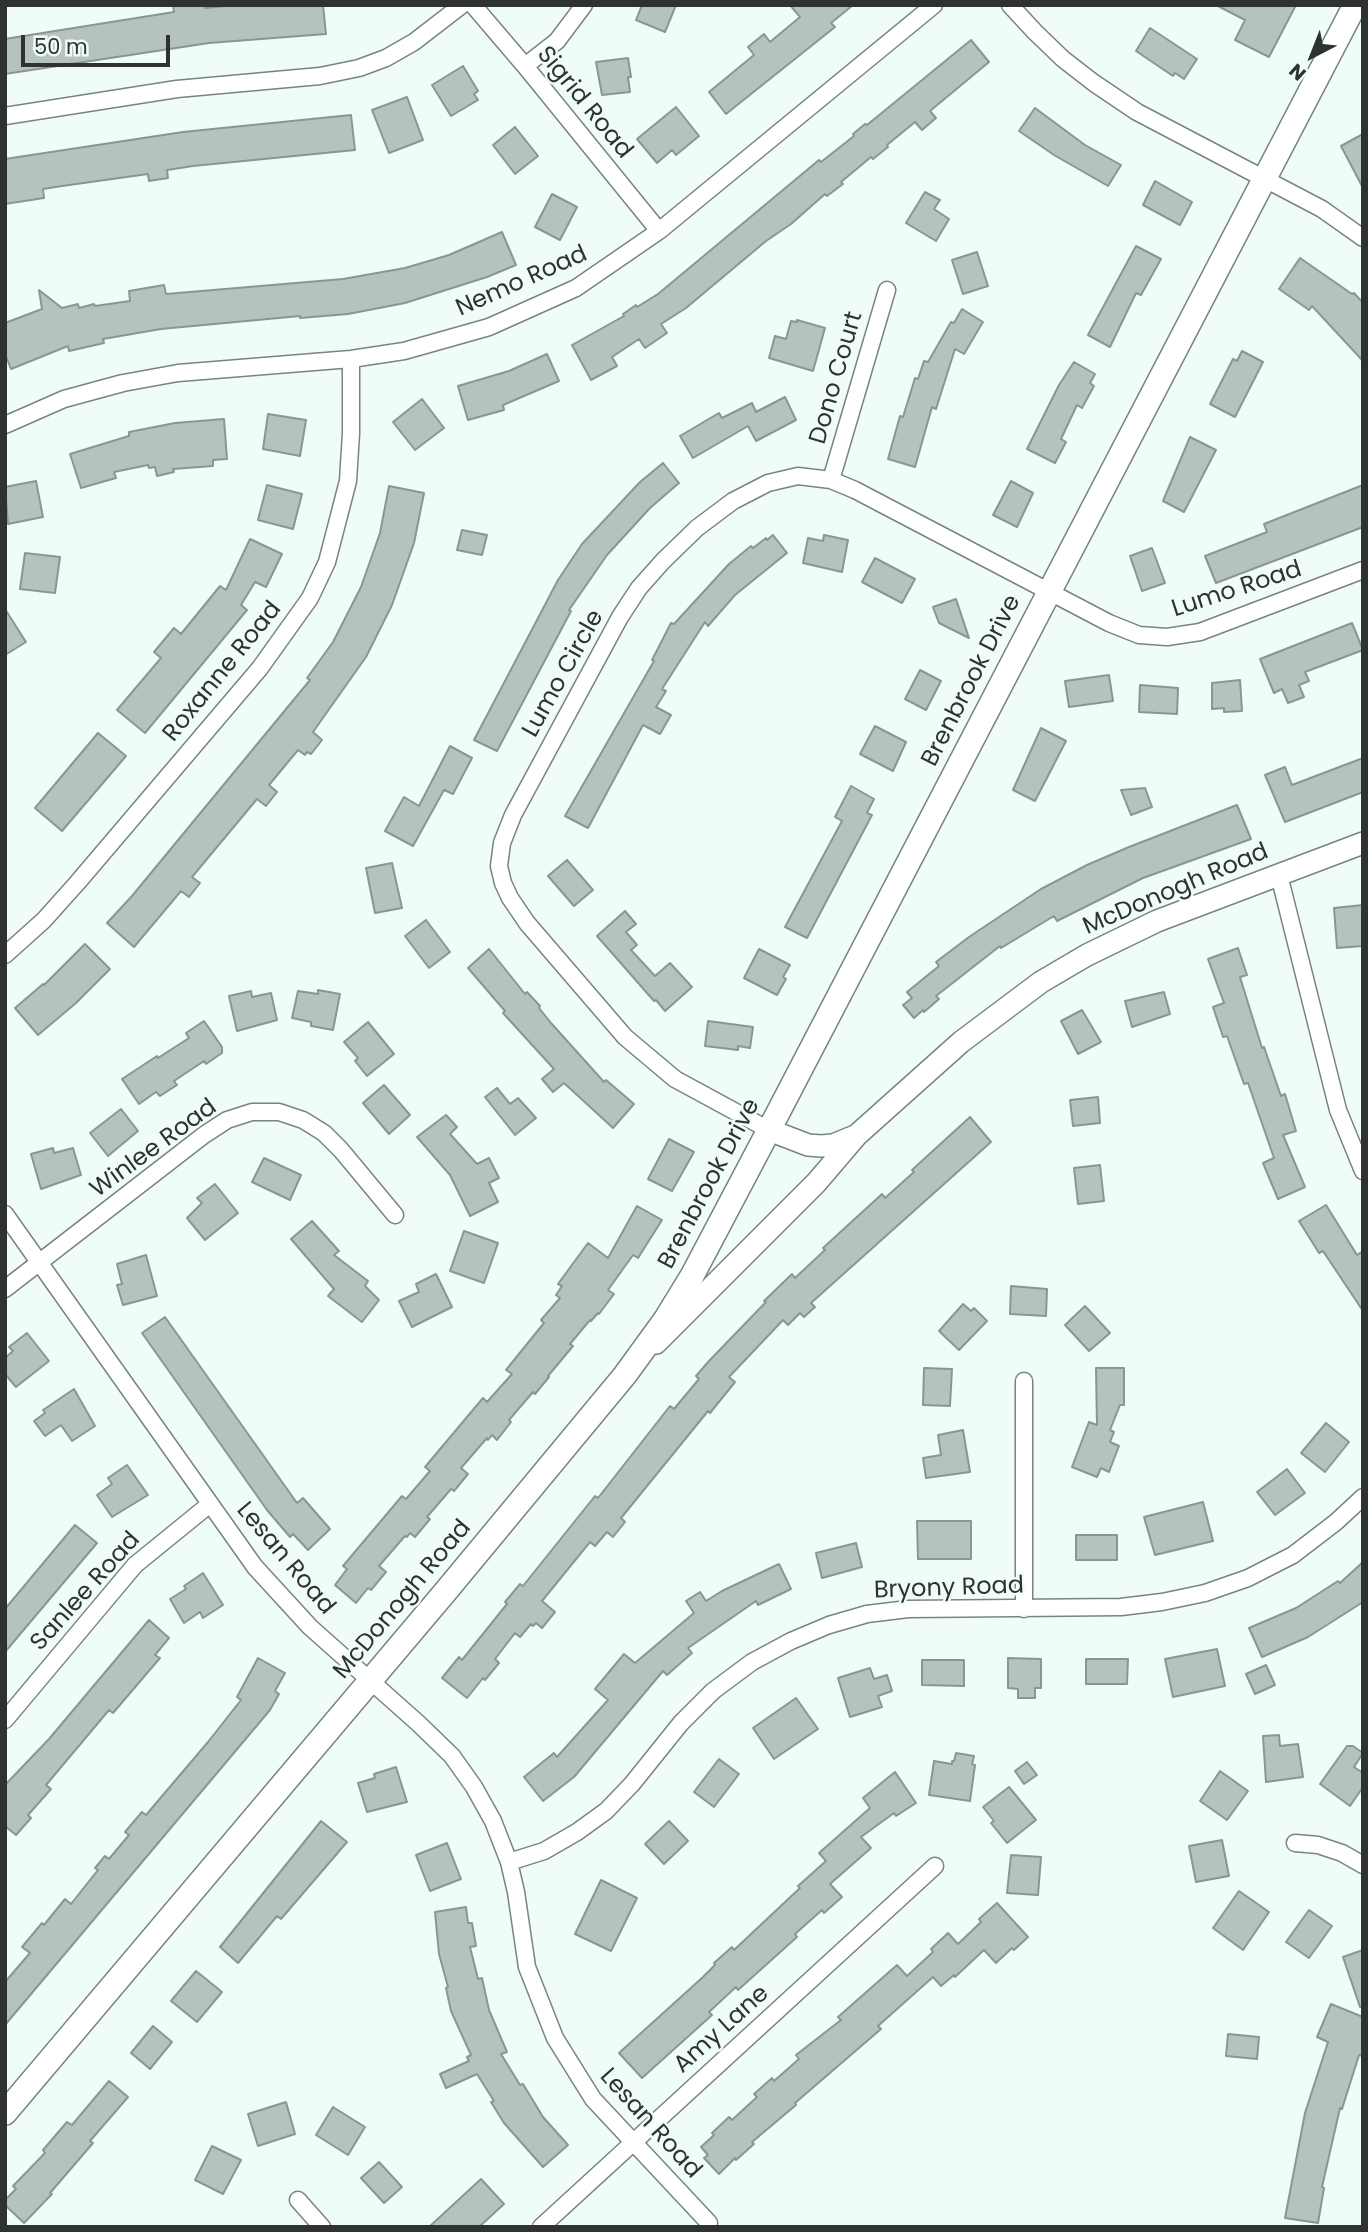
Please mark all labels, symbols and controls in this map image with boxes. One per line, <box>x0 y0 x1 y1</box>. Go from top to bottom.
scale bar <box>24 21 173 65</box>
north arrow <box>1277 21 1347 91</box>
text: 50 m <box>34 32 88 61</box>
street label: Sigrid Road <box>530 41 638 165</box>
text: N <box>1283 57 1312 87</box>
street label: Nemo Road <box>452 240 592 324</box>
street label: Dono Court <box>804 308 870 448</box>
street label: Lumo Road <box>1169 556 1305 624</box>
street label: Brenbrook Drive <box>916 590 1028 772</box>
street label: Roxanne Road <box>158 596 288 748</box>
street label: Lumo Circle <box>517 605 611 743</box>
street label: McDonogh Road <box>1079 838 1273 942</box>
street label: Winlee Road <box>85 1094 223 1204</box>
street label: Brenbrook Drive <box>653 1094 767 1274</box>
street label: Lesan Road <box>230 1497 340 1621</box>
street label: McDonogh Road <box>328 1515 478 1685</box>
street label: Sanlee Road <box>25 1527 147 1657</box>
street label: Bryony Road <box>873 1572 1025 1606</box>
street label: Amy Lane <box>669 1980 775 2080</box>
street label: Lesan Road <box>593 2063 707 2185</box>

